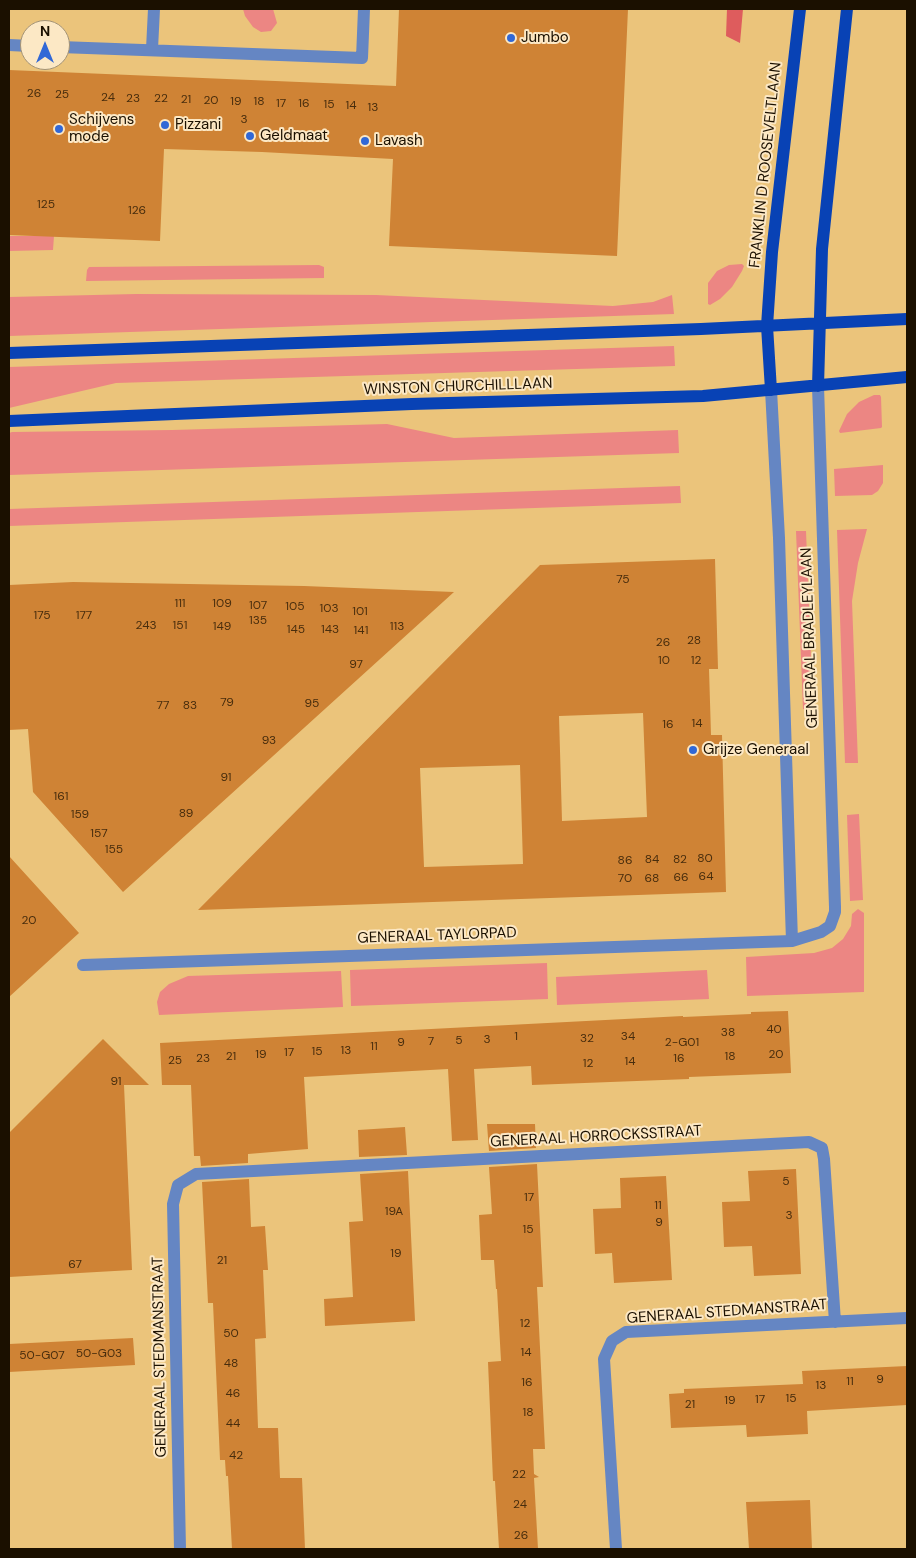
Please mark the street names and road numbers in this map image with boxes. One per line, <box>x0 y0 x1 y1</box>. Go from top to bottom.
street label: FRANKLIN D ROOSEVELTLAAN <box>746 61 786 269</box>
street label: WINSTON CHURCHILLLAAN <box>363 375 553 399</box>
street label: GENERAAL BRADLEYLAAN <box>798 547 822 729</box>
street label: GENERAAL TAYLORPAD <box>357 924 517 948</box>
street label: GENERAAL HORROCKSSTRAAT <box>490 1122 702 1152</box>
street label: GENERAAL STEDMANSTRAAT <box>149 1256 171 1458</box>
street label: GENERAAL STEDMANSTRAAT <box>626 1296 828 1328</box>

